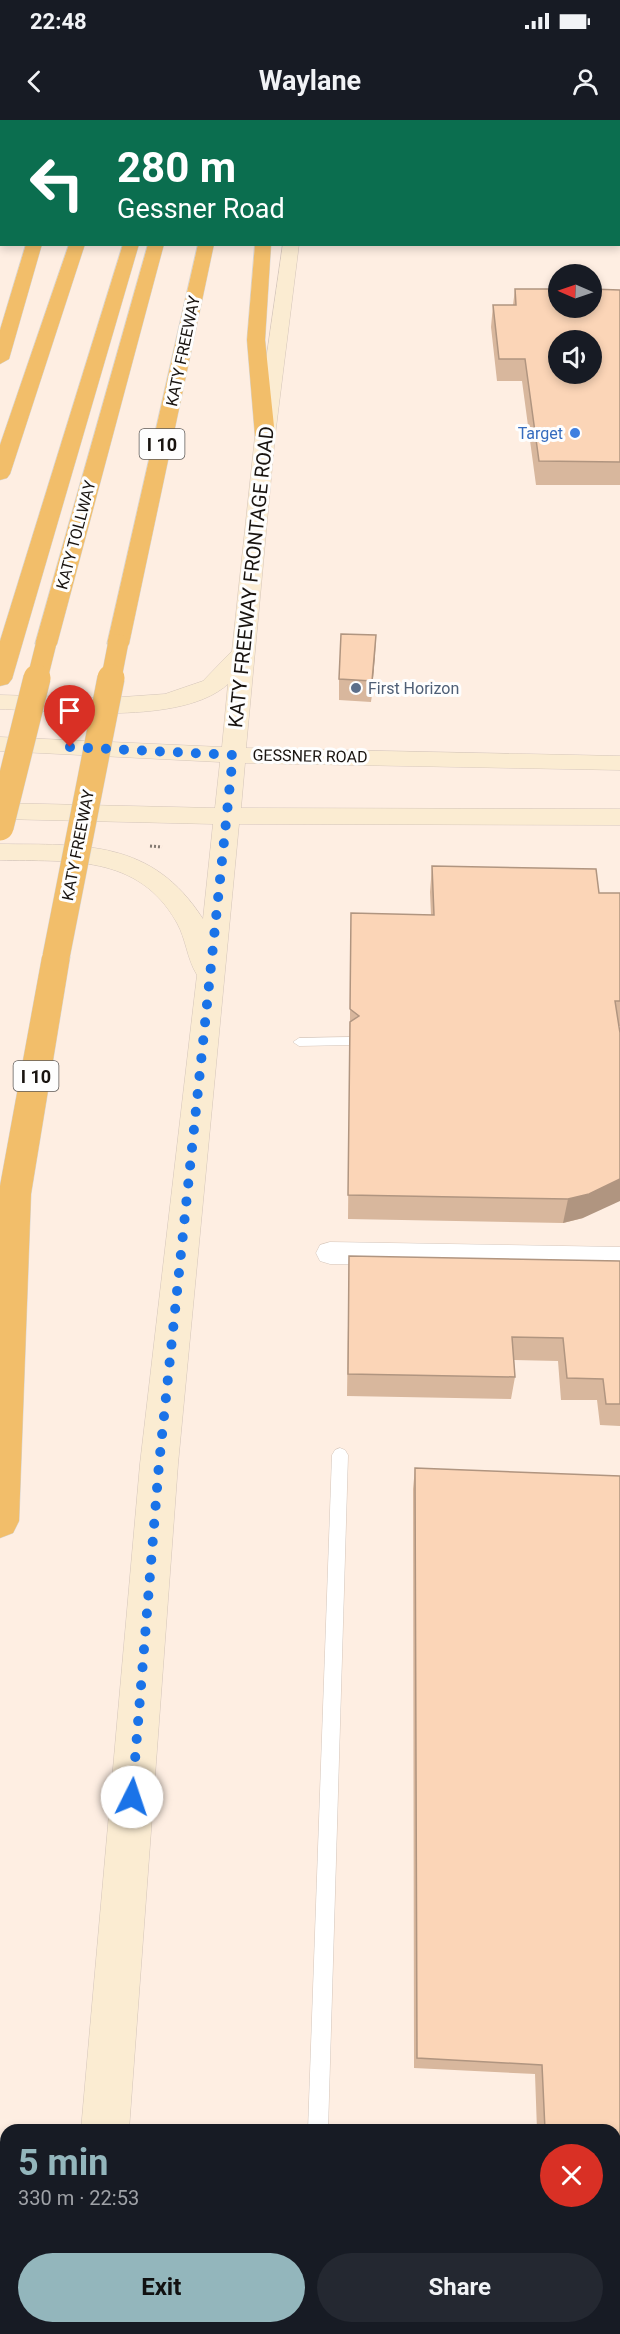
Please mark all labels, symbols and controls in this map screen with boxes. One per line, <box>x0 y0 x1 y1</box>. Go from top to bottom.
text: 22:48 <box>30 9 87 34</box>
icon: back <box>18 65 51 98</box>
text: Waylane <box>259 65 361 97</box>
icon: person <box>569 65 602 98</box>
text: 280 m <box>117 143 236 192</box>
icon: left <box>18 144 96 222</box>
text: Gessner Road <box>117 193 285 225</box>
north arrow <box>548 264 602 318</box>
map controls <box>548 264 602 384</box>
street label: KATY FREEWAY <box>162 293 204 408</box>
button: sound <box>548 330 602 384</box>
place label: Target <box>518 424 563 443</box>
street label: KATY FREEWAY FRONTAGE ROAD <box>223 425 279 729</box>
marker: Target <box>568 426 582 440</box>
road number: I 10 <box>140 429 184 459</box>
street label: KATY TOLLWAY <box>52 478 100 592</box>
place label: First Horizon <box>368 679 459 698</box>
marker: First Horizon <box>349 681 363 695</box>
pin <box>44 685 95 747</box>
icon: arrive <box>53 694 86 727</box>
street label: GESSNER ROAD <box>252 745 368 767</box>
street label: KATY FREEWAY <box>58 787 98 902</box>
road number: I 10 <box>14 1061 58 1091</box>
position arrow <box>100 1765 164 1829</box>
text: 5 min <box>18 2142 109 2184</box>
button: close <box>540 2144 603 2207</box>
text: 330 m · 22:53 <box>18 2186 139 2210</box>
button: Exit <box>18 2253 305 2322</box>
button: Share <box>317 2253 603 2322</box>

